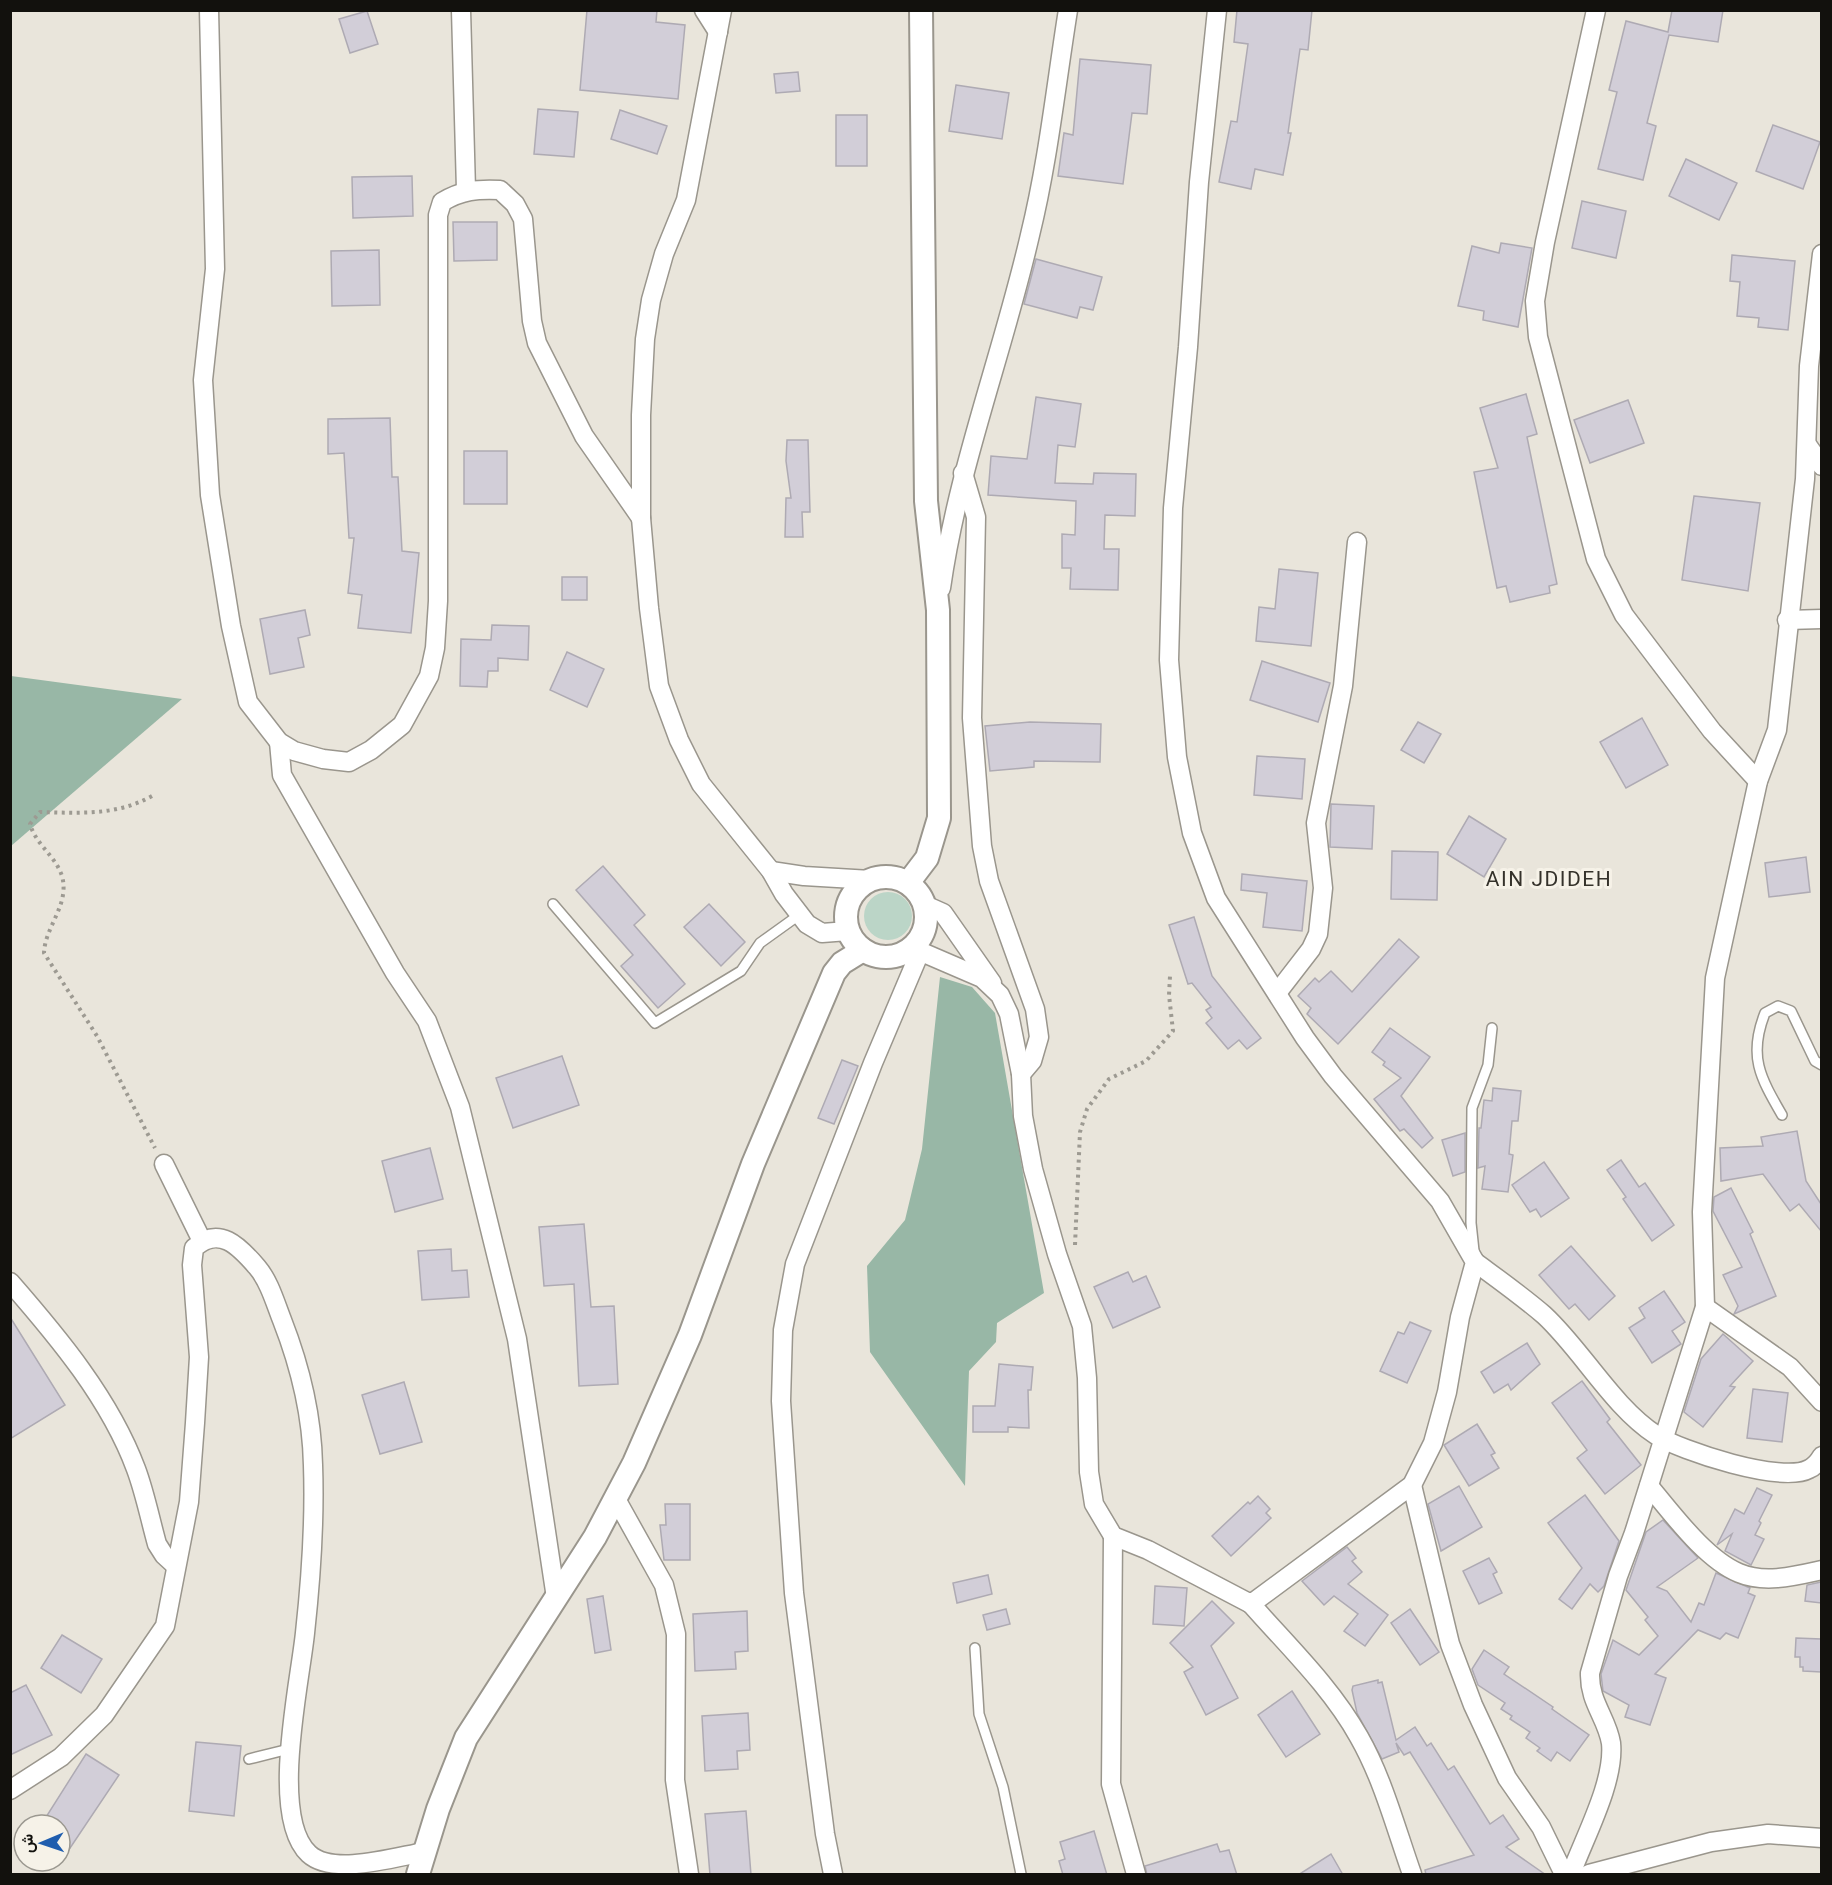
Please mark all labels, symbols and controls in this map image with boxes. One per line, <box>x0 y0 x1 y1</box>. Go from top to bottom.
district label: AIN JDIDEH <box>1486 867 1612 891</box>
north arrow <box>12 1813 72 1873</box>
text: ش <box>18 1834 37 1853</box>

